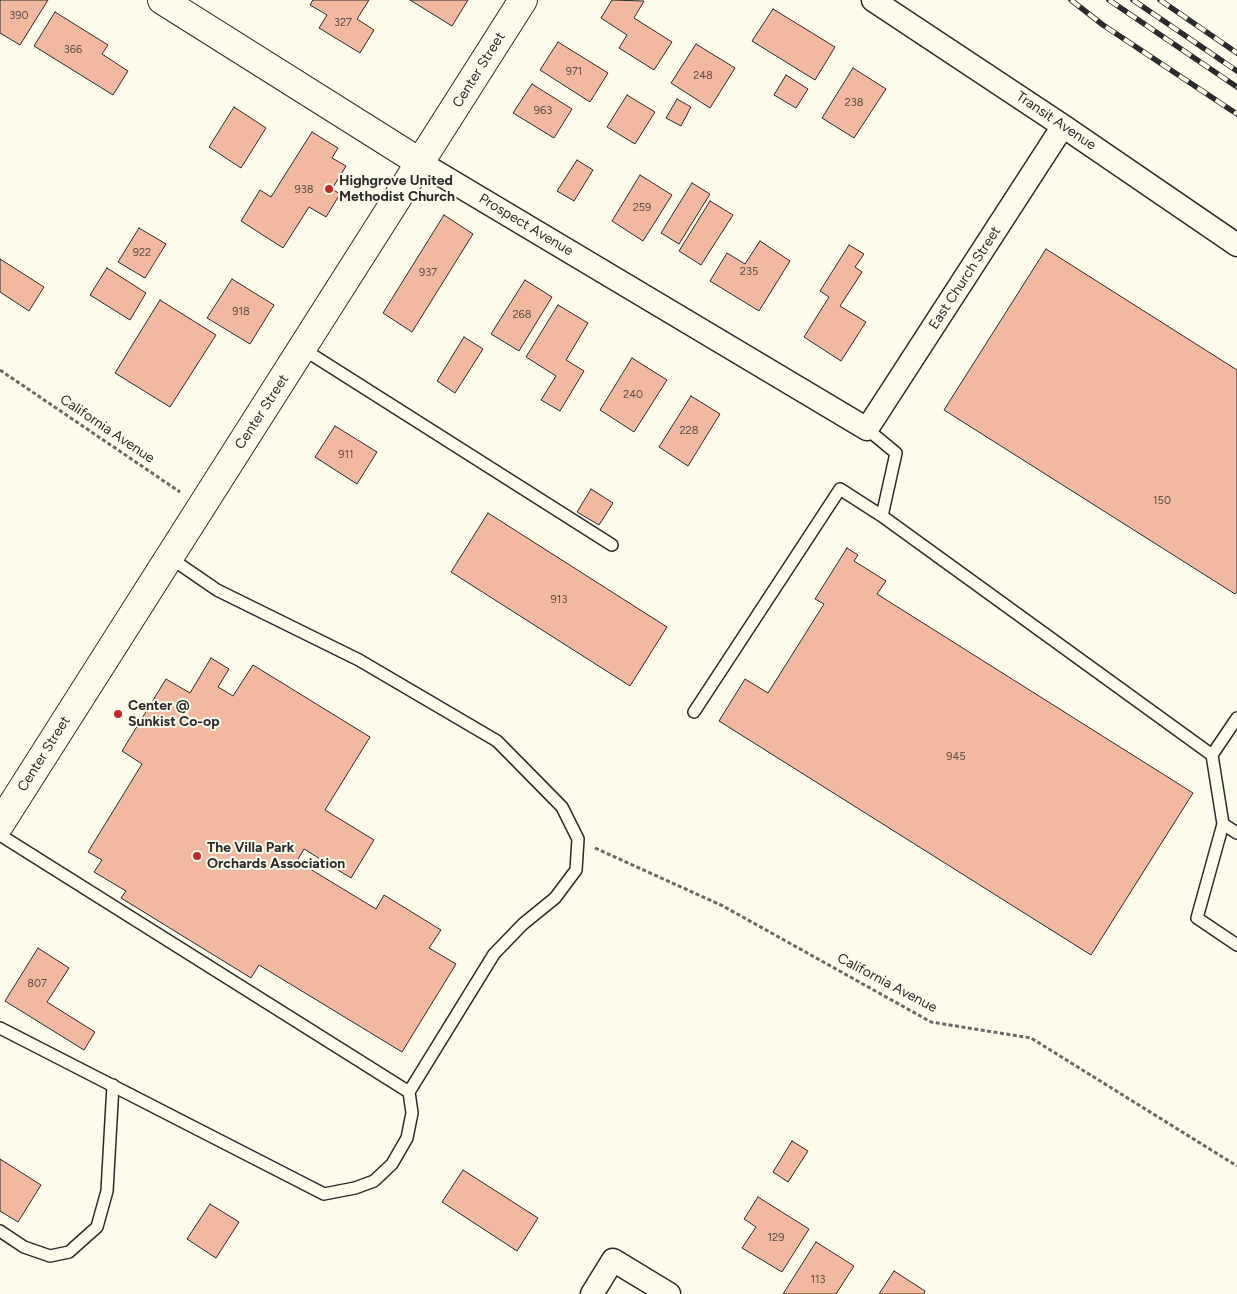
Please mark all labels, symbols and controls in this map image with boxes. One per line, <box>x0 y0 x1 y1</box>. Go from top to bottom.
house number: 390 <box>9 9 29 23</box>
house number: 327 <box>334 16 352 30</box>
street label: Center Street <box>449 29 509 111</box>
house number: 366 <box>64 43 82 57</box>
house number: 971 <box>566 65 582 79</box>
house number: 248 <box>693 69 713 83</box>
street label: Transit Avenue <box>1013 88 1099 154</box>
house number: 238 <box>845 96 863 110</box>
house number: 963 <box>534 104 552 118</box>
place label: Highgrove United Methodist Church <box>339 173 455 206</box>
house number: 938 <box>295 183 313 197</box>
marker: Highgrove United Methodist Church <box>323 183 335 195</box>
street label: Prospect Avenue <box>476 190 576 260</box>
house number: 259 <box>633 201 651 215</box>
street label: East Church Street <box>925 223 1005 333</box>
house number: 922 <box>133 246 151 260</box>
house number: 235 <box>740 265 758 279</box>
house number: 937 <box>419 266 437 280</box>
house number: 918 <box>232 305 250 319</box>
house number: 268 <box>512 308 532 322</box>
street label: Center Street <box>232 371 292 453</box>
house number: 240 <box>623 388 643 402</box>
street label: California Avenue <box>56 391 158 467</box>
house number: 228 <box>679 424 699 438</box>
house number: 911 <box>338 448 354 462</box>
house number: 150 <box>1153 494 1171 508</box>
house number: 913 <box>551 593 567 607</box>
place label: Center @ Sunkist Co-op <box>128 698 220 730</box>
marker: Center @ Sunkist Co-op <box>112 708 124 720</box>
street label: Center Street <box>14 713 74 795</box>
house number: 945 <box>946 750 966 764</box>
place label: The Villa Park Orchards Association <box>207 840 345 872</box>
marker: The Villa Park Orchards Association <box>191 850 203 862</box>
street label: California Avenue <box>834 950 940 1016</box>
house number: 807 <box>27 977 47 991</box>
house number: 129 <box>768 1231 784 1245</box>
house number: 113 <box>810 1273 826 1287</box>

